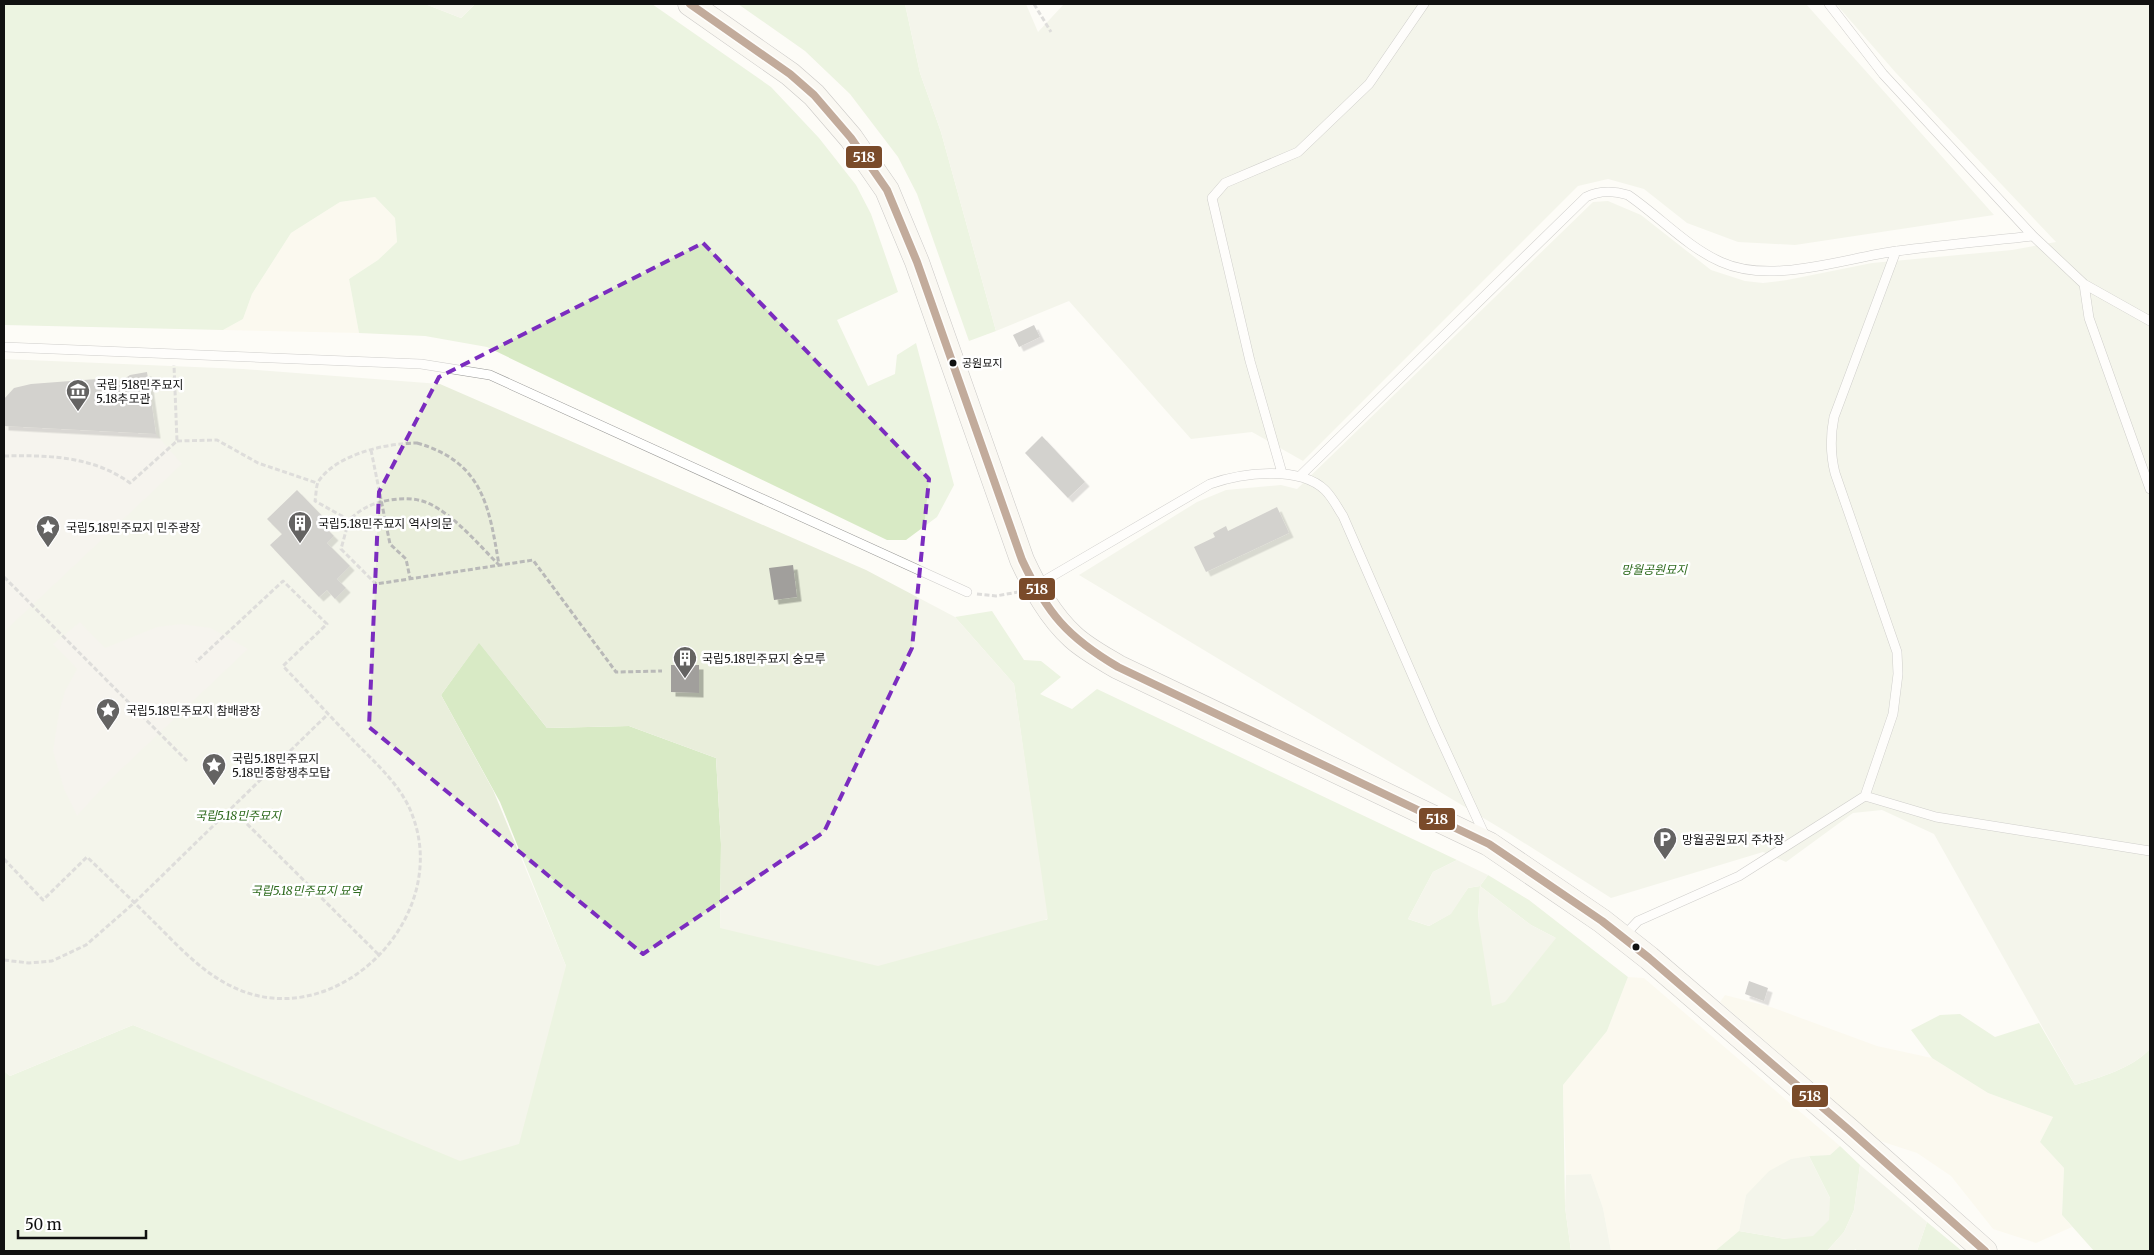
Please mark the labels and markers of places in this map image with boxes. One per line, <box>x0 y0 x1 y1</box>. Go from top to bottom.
place label: 공원묘지 <box>962 356 1002 370</box>
marker: 공원묘지 <box>948 358 958 368</box>
place label: 국립 518민주묘지 5.18추모관 <box>96 377 184 406</box>
museum icon: 국립 518민주묘지 5.18추모관 <box>65 378 91 412</box>
building icon: 국립5.18민주묘지 역사의문 <box>287 510 313 544</box>
place icon: 국립5.18민주묘지 민주광장 <box>35 514 61 548</box>
place label: 국립5.18민주묘지 역사의문 <box>318 516 453 531</box>
place label: 국립5.18민주묘지 민주광장 <box>66 520 201 535</box>
building icon: 국립5.18민주묘지 숭모루 <box>672 645 698 679</box>
place label: 국립5.18민주묘지 숭모루 <box>702 651 826 666</box>
place icon: 국립5.18민주묘지 참배광장 <box>95 697 121 731</box>
place label: 국립5.18민주묘지 참배광장 <box>126 703 261 718</box>
place label: 국립5.18민주묘지 5.18민중항쟁추모탑 <box>232 751 331 780</box>
place icon: 국립5.18민주묘지 5.18민중항쟁추모탑 <box>201 752 227 786</box>
parking icon: 망월공원묘지 주차장 <box>1652 826 1678 860</box>
place label: 망월공원묘지 주차장 <box>1682 832 1784 847</box>
unlabelled marker <box>1631 942 1641 952</box>

